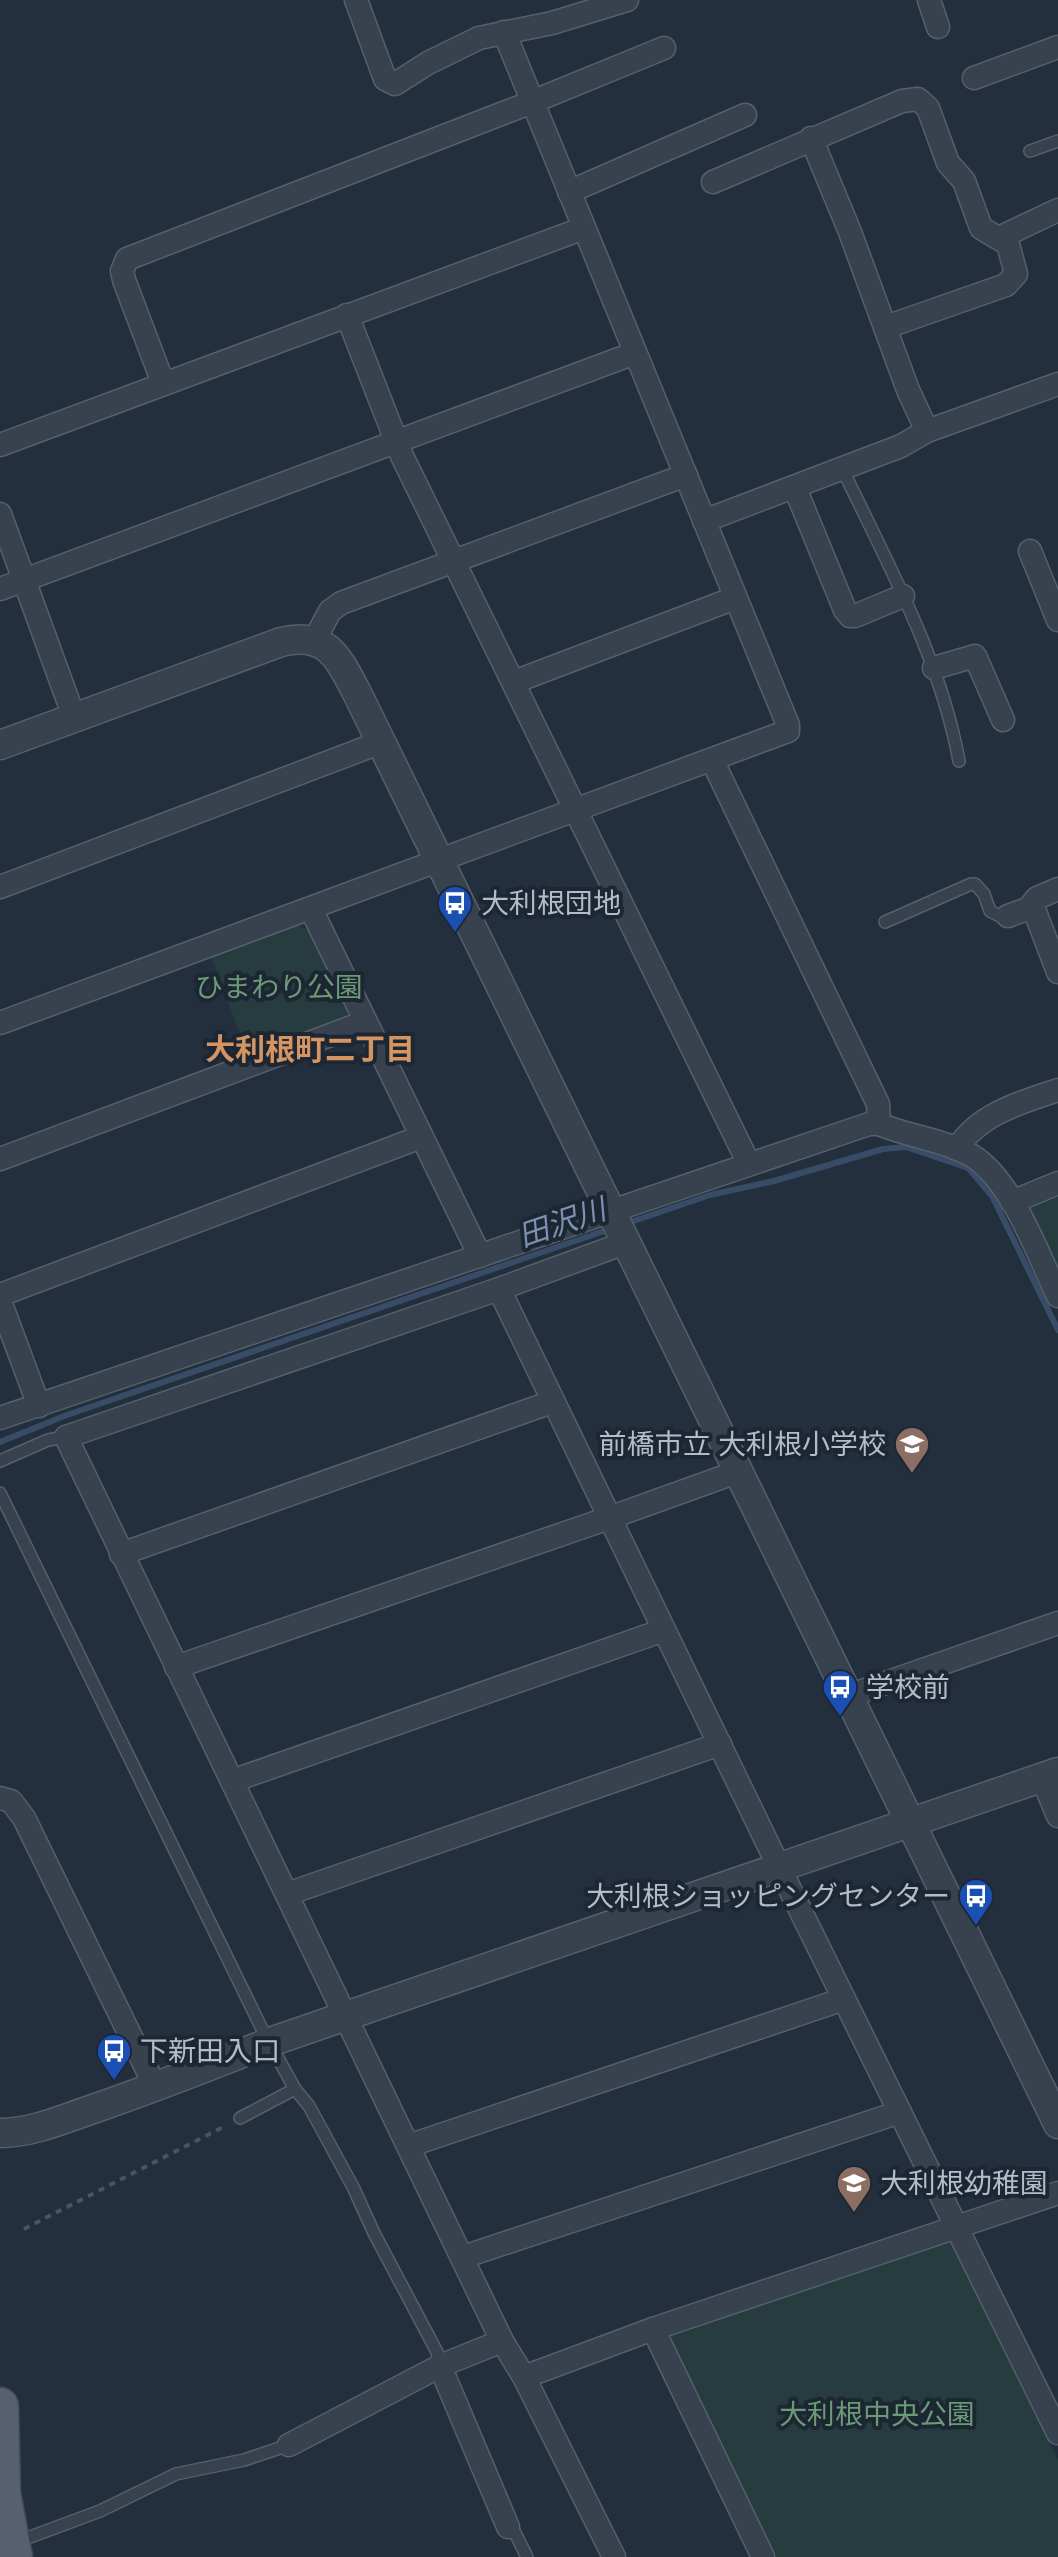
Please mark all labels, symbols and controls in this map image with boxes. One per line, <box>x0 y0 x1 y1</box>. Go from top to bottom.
bus stop icon: 大利根団地 <box>436 884 474 934</box>
place label: 大利根団地 <box>481 887 621 920</box>
park label: ひまわり公園 <box>195 971 363 1004</box>
district label: 大利根町二丁目 <box>205 1032 415 1067</box>
water label: 田沢川 <box>514 1190 613 1254</box>
school or university icon: 前橋市立 大利根小学校 <box>893 1425 931 1475</box>
place label: 前橋市立 大利根小学校 <box>599 1428 886 1461</box>
bus stop icon: 学校前 <box>821 1668 859 1718</box>
place label: 学校前 <box>866 1671 950 1704</box>
bus stop icon: 大利根ショッピングセンター <box>957 1877 995 1927</box>
place label: 大利根ショッピングセンター <box>586 1880 950 1913</box>
bus stop icon: 下新田入口 <box>95 2032 133 2082</box>
place label: 下新田入口 <box>140 2035 280 2068</box>
school or university icon: 大利根幼稚園 <box>835 2164 873 2214</box>
place label: 大利根幼稚園 <box>880 2167 1048 2200</box>
park label: 大利根中央公園 <box>779 2398 975 2431</box>

